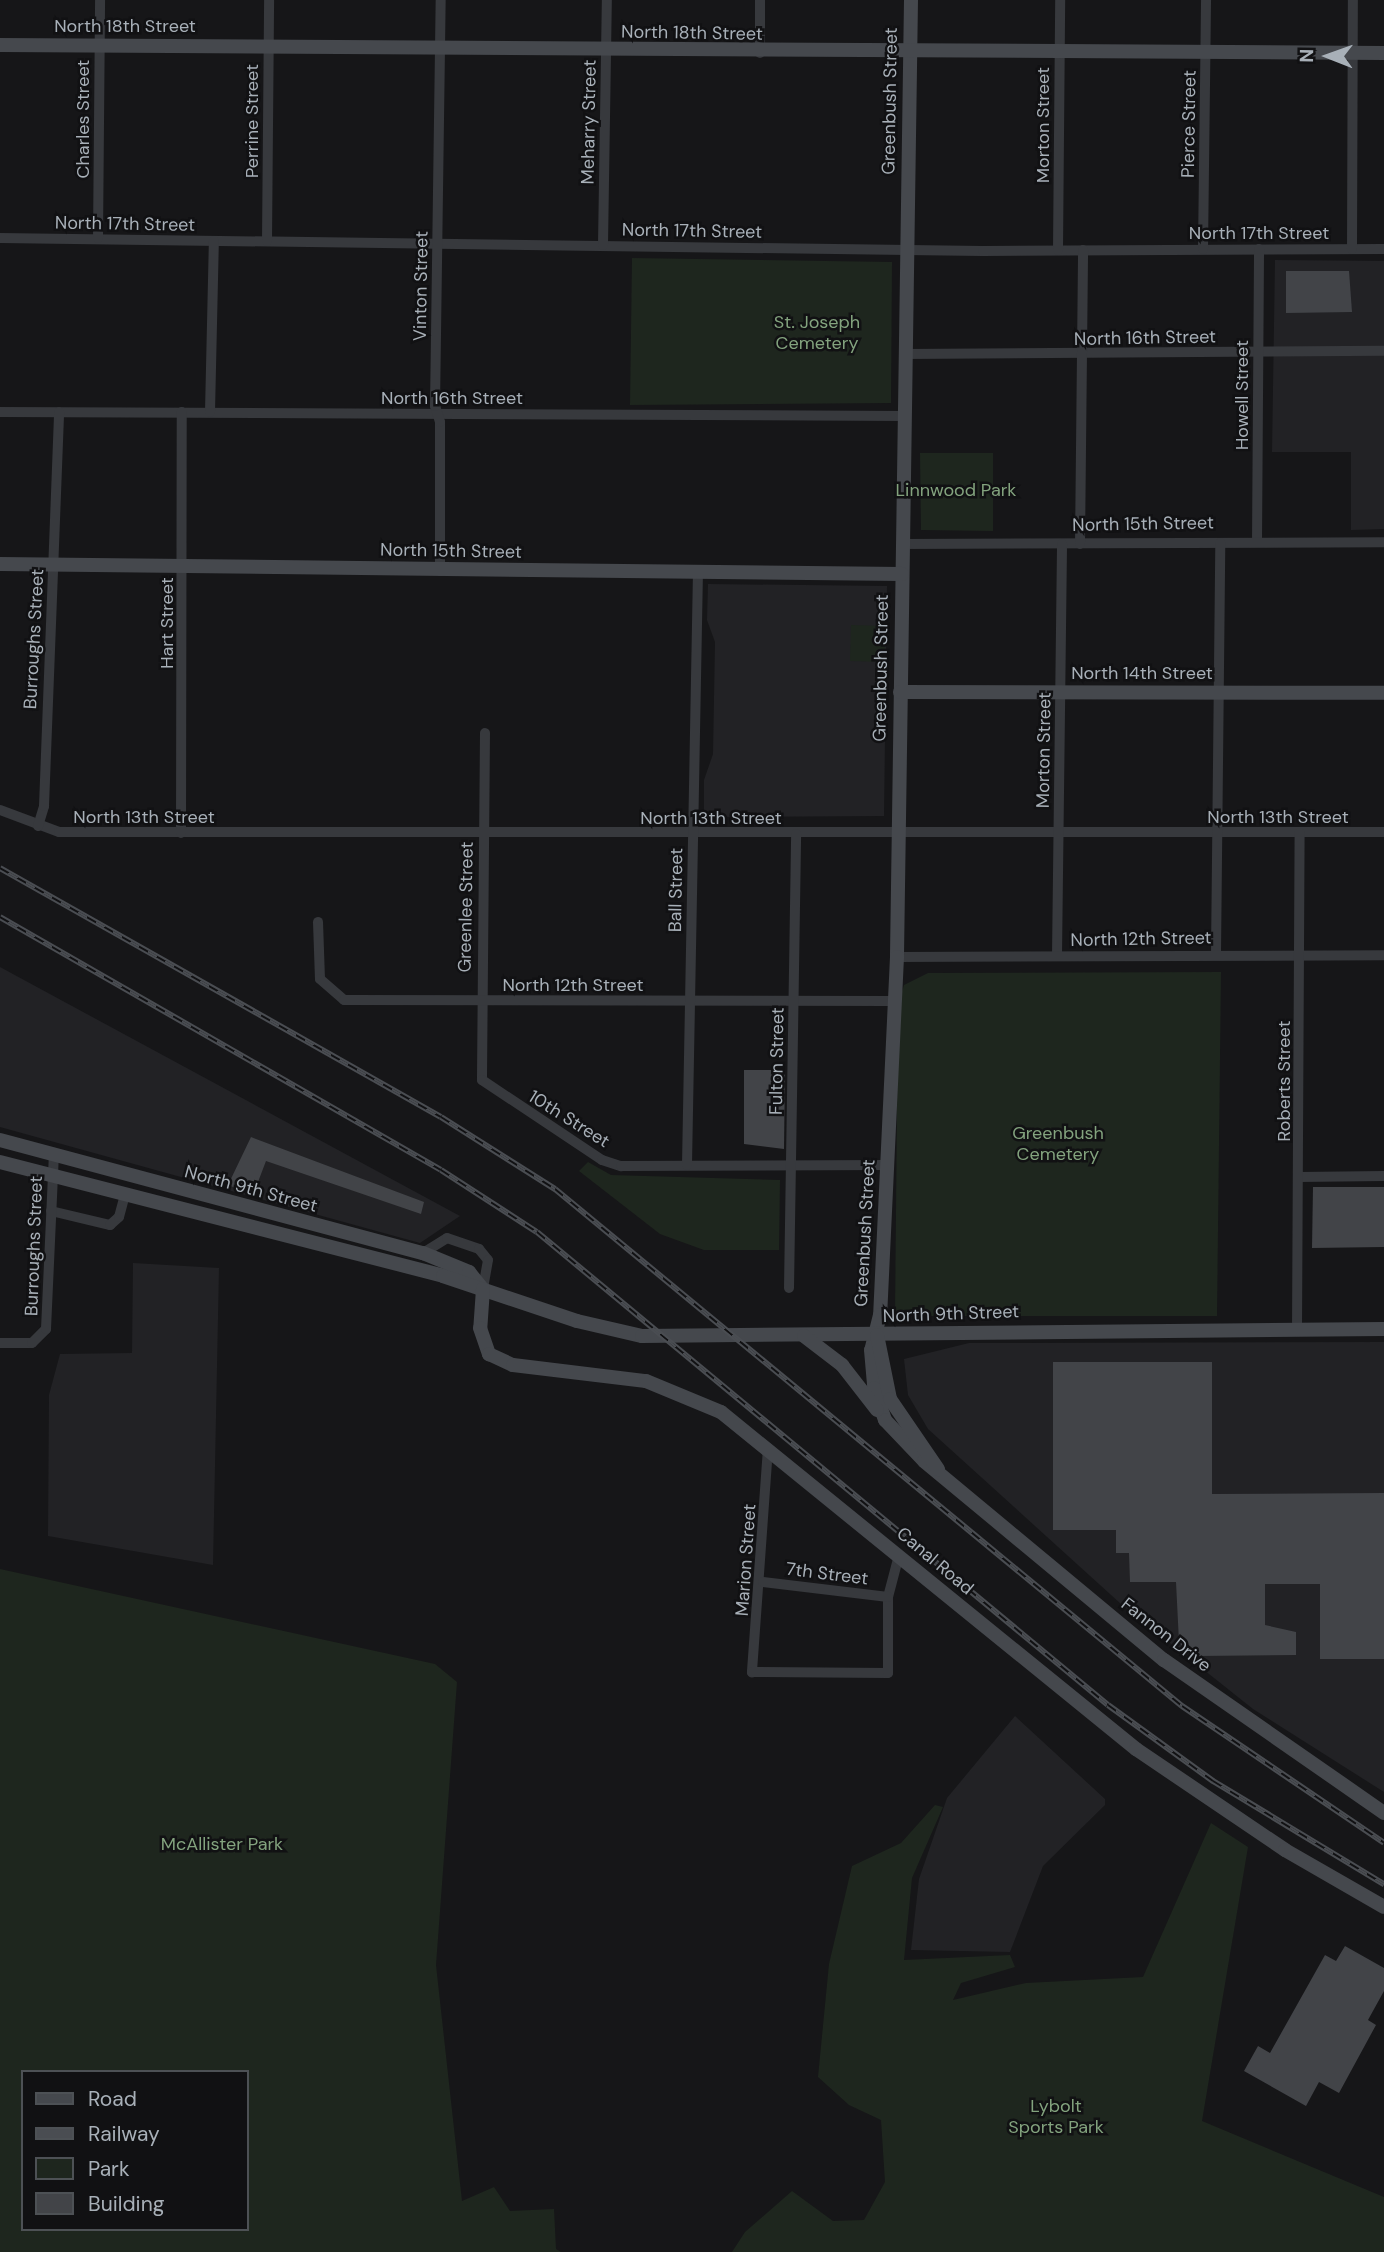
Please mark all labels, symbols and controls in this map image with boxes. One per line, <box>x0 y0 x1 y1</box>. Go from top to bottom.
street label: North 18th Street <box>54 15 196 37</box>
street label: North 18th Street <box>621 21 763 45</box>
north arrow <box>1293 21 1363 91</box>
street label: Greenbush Street <box>878 27 902 175</box>
text: N <box>1294 48 1319 63</box>
street label: Charles Street <box>72 60 94 178</box>
street label: Meharry Street <box>577 60 601 184</box>
street label: Perrine Street <box>241 64 263 178</box>
street label: Morton Street <box>1032 67 1054 183</box>
street label: Pierce Street <box>1177 70 1201 178</box>
street label: North 17th Street <box>55 212 195 236</box>
street label: North 17th Street <box>622 219 762 243</box>
street label: North 17th Street <box>1189 222 1329 244</box>
street label: Vinton Street <box>409 231 433 341</box>
park label: St. Joseph Cemetery <box>774 312 860 354</box>
street label: North 16th Street <box>1074 326 1216 350</box>
street label: Howell Street <box>1231 340 1253 450</box>
street label: North 16th Street <box>381 387 523 409</box>
park label: Linnwood Park <box>896 479 1016 501</box>
street label: North 15th Street <box>1072 512 1214 536</box>
street label: North 15th Street <box>380 539 522 563</box>
street label: Burroughs Street <box>20 568 48 710</box>
street label: Hart Street <box>156 577 178 669</box>
street label: Greenbush Street <box>869 594 893 742</box>
street label: North 14th Street <box>1071 662 1213 684</box>
street label: Morton Street <box>1032 692 1056 808</box>
street label: North 13th Street <box>73 806 215 828</box>
street label: North 13th Street <box>1207 806 1349 828</box>
street label: North 13th Street <box>640 807 782 829</box>
street label: Greenlee Street <box>454 841 478 973</box>
street label: Ball Street <box>664 848 688 932</box>
street label: North 12th Street <box>1070 927 1212 951</box>
street label: North 12th Street <box>502 974 644 996</box>
street label: Fulton Street <box>765 1007 789 1115</box>
street label: Roberts Street <box>1273 1021 1295 1141</box>
street label: 10th Street <box>525 1086 613 1152</box>
park label: Greenbush Cemetery <box>1012 1123 1104 1166</box>
street label: Greenbush Street <box>850 1159 880 1307</box>
street label: North 9th Street <box>182 1161 320 1217</box>
street label: Burroughs Street <box>21 1175 47 1317</box>
street label: North 9th Street <box>882 1301 1020 1327</box>
street label: Marion Street <box>731 1503 761 1617</box>
street label: Canal Road <box>892 1523 978 1599</box>
street label: 7th Street <box>785 1558 869 1590</box>
street label: Fannon Drive <box>1117 1593 1215 1677</box>
park label: McAllister Park <box>161 1833 283 1855</box>
legend <box>21 2070 248 2231</box>
text: Road <box>88 2085 137 2113</box>
park label: Lybolt Sports Park <box>1008 2096 1104 2138</box>
text: Railway <box>88 2120 160 2148</box>
text: Park <box>88 2155 129 2183</box>
text: Building <box>88 2190 164 2218</box>

